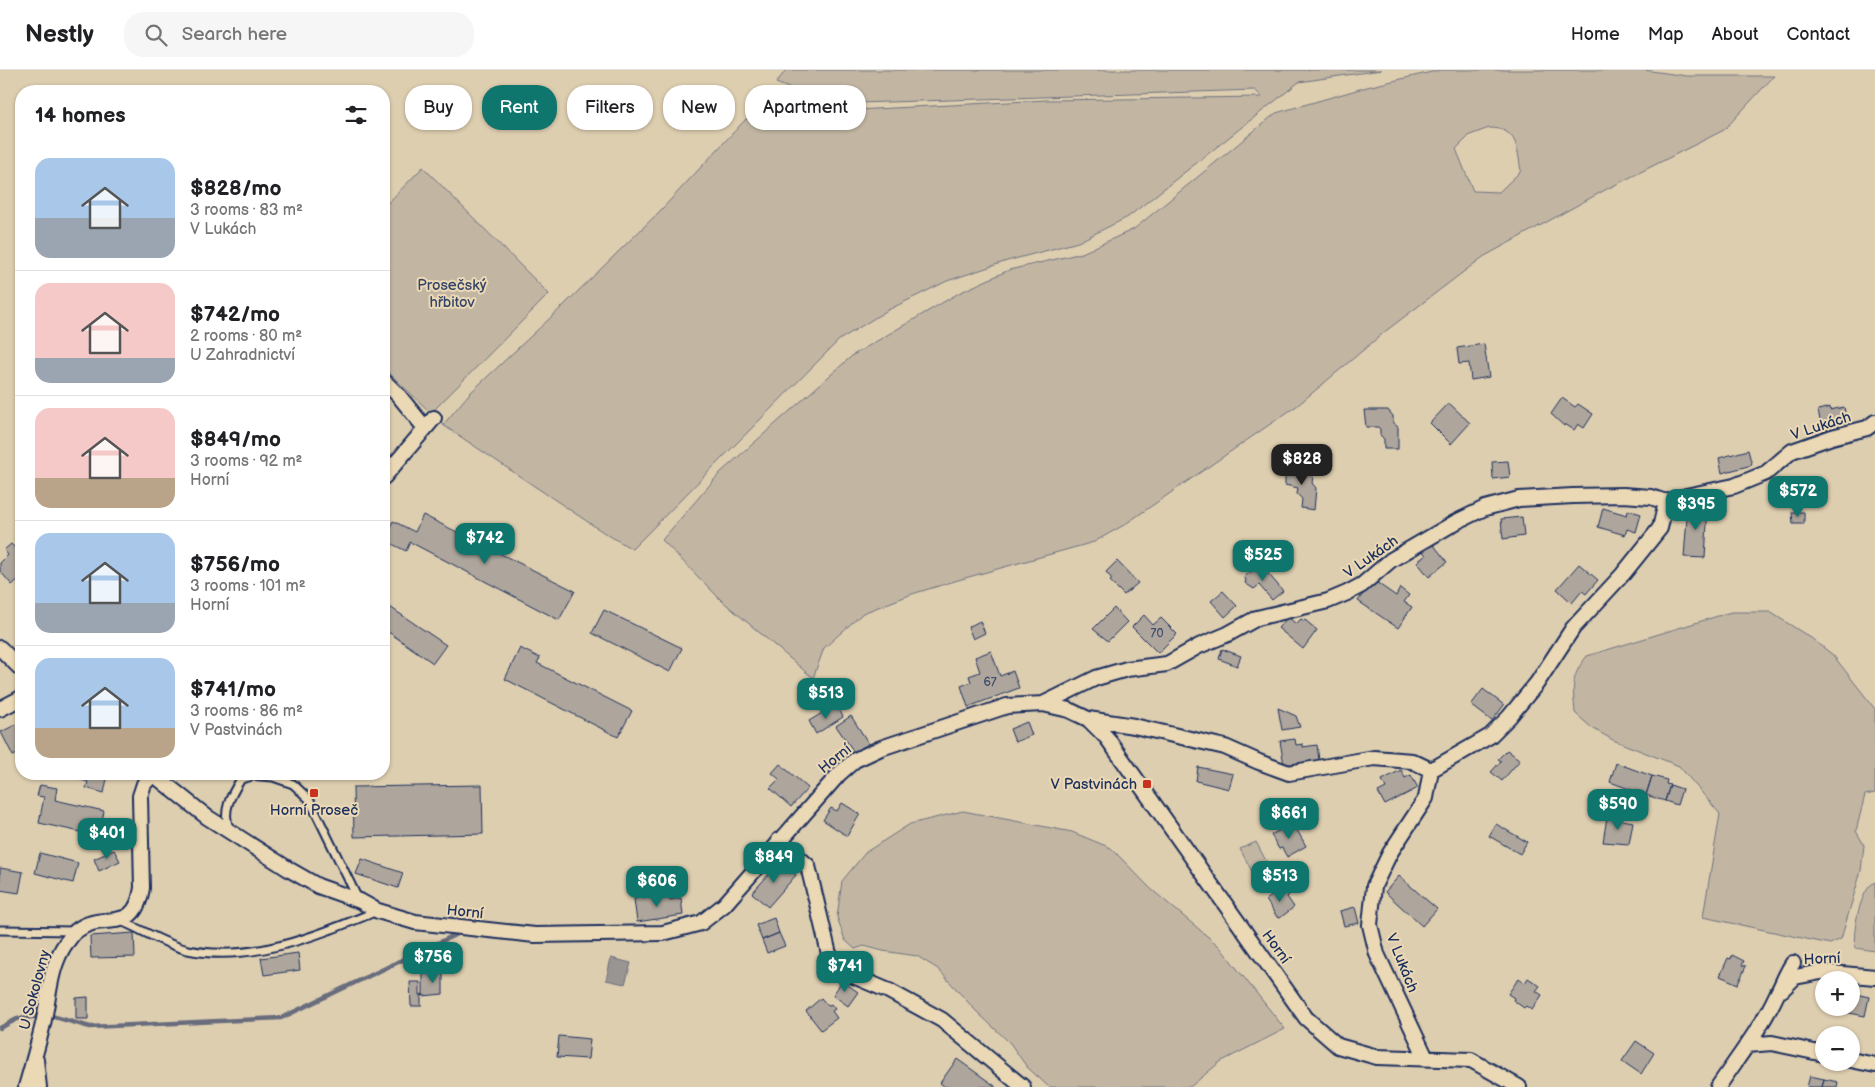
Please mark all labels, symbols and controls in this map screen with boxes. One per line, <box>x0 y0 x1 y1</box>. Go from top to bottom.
search box <box>124 12 474 57</box>
text: Nestly <box>25 20 94 49</box>
icon: search <box>142 21 170 49</box>
text: Search here <box>182 23 287 46</box>
text: Home <box>1571 24 1620 45</box>
text: Map <box>1648 24 1684 45</box>
text: About <box>1712 24 1759 45</box>
text: Contact <box>1787 24 1850 45</box>
chip: Buy <box>405 85 472 130</box>
chip: Rent <box>482 85 557 130</box>
chip: Filters <box>567 85 653 130</box>
chip: New <box>663 85 735 130</box>
chip: Apartment <box>745 85 866 130</box>
icon: filters <box>342 101 370 129</box>
text: 14 homes <box>35 103 126 128</box>
text: $828/mo <box>190 176 281 201</box>
icon: home <box>75 178 135 238</box>
text: 3 rooms · 83 m² <box>190 201 303 220</box>
text: V Lukách <box>190 220 256 239</box>
park label: Prosečský hřbitov <box>417 276 487 312</box>
text: $742/mo <box>190 302 280 327</box>
icon: home <box>75 303 135 363</box>
text: 2 rooms · 80 m² <box>190 327 302 346</box>
text: U Zahradnictví <box>190 346 295 365</box>
street label: V Lukách <box>1788 407 1854 445</box>
text: $849/mo <box>190 427 281 452</box>
icon: home <box>75 428 135 488</box>
pin: $828 <box>1272 444 1332 486</box>
text: $828 <box>1282 450 1322 469</box>
text: 3 rooms · 92 m² <box>190 452 303 471</box>
text: Horní <box>190 471 229 490</box>
pin: $572 <box>1768 476 1828 518</box>
text: $572 <box>1779 482 1817 501</box>
pin: $395 <box>1666 488 1726 531</box>
text: $395 <box>1677 495 1715 514</box>
pin: $742 <box>455 522 515 565</box>
text: $742 <box>466 529 504 548</box>
street label: V Lukách <box>1340 531 1402 583</box>
pin: $525 <box>1233 540 1293 582</box>
text: $525 <box>1244 546 1282 565</box>
text: $756/mo <box>190 552 280 577</box>
icon: home <box>75 553 135 613</box>
text: 3 rooms · 101 m² <box>190 577 306 596</box>
text: Horní <box>190 596 229 615</box>
house number: 70 <box>1151 626 1163 641</box>
house number: 67 <box>983 675 997 690</box>
text: $741/mo <box>190 677 276 702</box>
icon: home <box>75 678 135 738</box>
pin: $513 <box>796 678 856 720</box>
text: $513 <box>808 684 844 703</box>
text: 3 rooms · 86 m² <box>190 702 303 721</box>
text: V Pastvinách <box>190 721 282 740</box>
street label: Horní <box>815 740 856 778</box>
place label: V Pastvinách <box>1050 775 1137 794</box>
marker: V Pastvinách <box>1141 778 1153 790</box>
marker: Horní Proseč <box>308 787 320 799</box>
pin: $590 <box>1588 788 1648 831</box>
text: $590 <box>1598 795 1638 814</box>
pin: $661 <box>1259 798 1319 840</box>
place label: Horní Proseč <box>270 801 358 820</box>
text: $661 <box>1271 804 1307 823</box>
pin: $401 <box>77 818 137 860</box>
text: $401 <box>89 824 125 843</box>
pin: $849 <box>744 842 804 884</box>
text: $849 <box>755 848 793 867</box>
pin: $513 <box>1250 860 1310 903</box>
pin: $606 <box>627 866 687 908</box>
text: $513 <box>1262 867 1298 886</box>
text: $606 <box>637 872 677 891</box>
street label: Horní <box>446 901 485 923</box>
street label: Horní <box>1257 926 1295 968</box>
street label: V Lukách <box>1382 931 1422 995</box>
pin: $756 <box>403 942 463 984</box>
street label: U Sokolovny <box>15 948 55 1032</box>
text: $756 <box>414 948 452 967</box>
street label: Horní <box>1803 949 1841 969</box>
pin: $741 <box>815 950 875 993</box>
text: $741 <box>827 957 863 976</box>
map controls <box>1815 971 1860 1071</box>
button: + <box>1815 971 1860 1016</box>
button: − <box>1815 1026 1860 1071</box>

